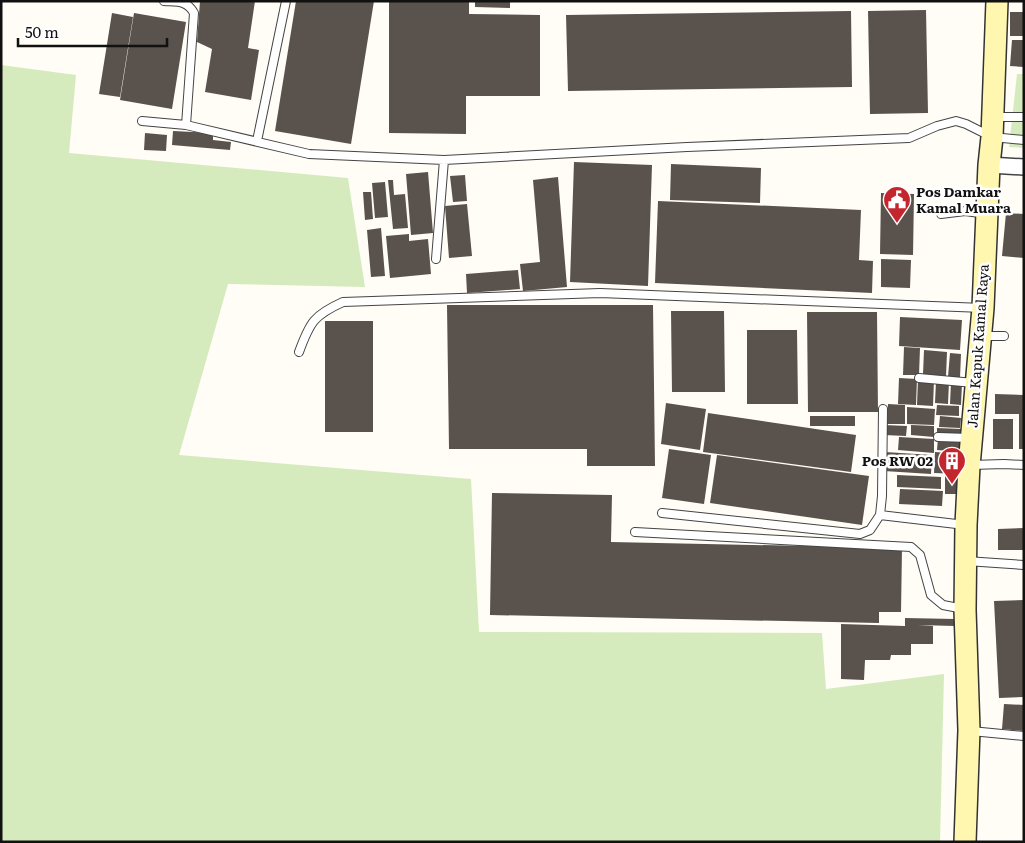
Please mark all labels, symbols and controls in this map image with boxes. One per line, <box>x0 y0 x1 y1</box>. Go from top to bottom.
scale bar <box>18 15 166 47</box>
text: 50 m <box>25 20 59 43</box>
place label: Pos Damkar Kamal Muara <box>916 181 1012 217</box>
public building icon: Pos Damkar Kamal Muara <box>882 185 912 224</box>
street label: Jalan Kapuk Kamal Raya <box>961 263 993 428</box>
building icon: Pos RW 02 <box>937 446 967 485</box>
place label: Pos RW 02 <box>862 450 933 470</box>

